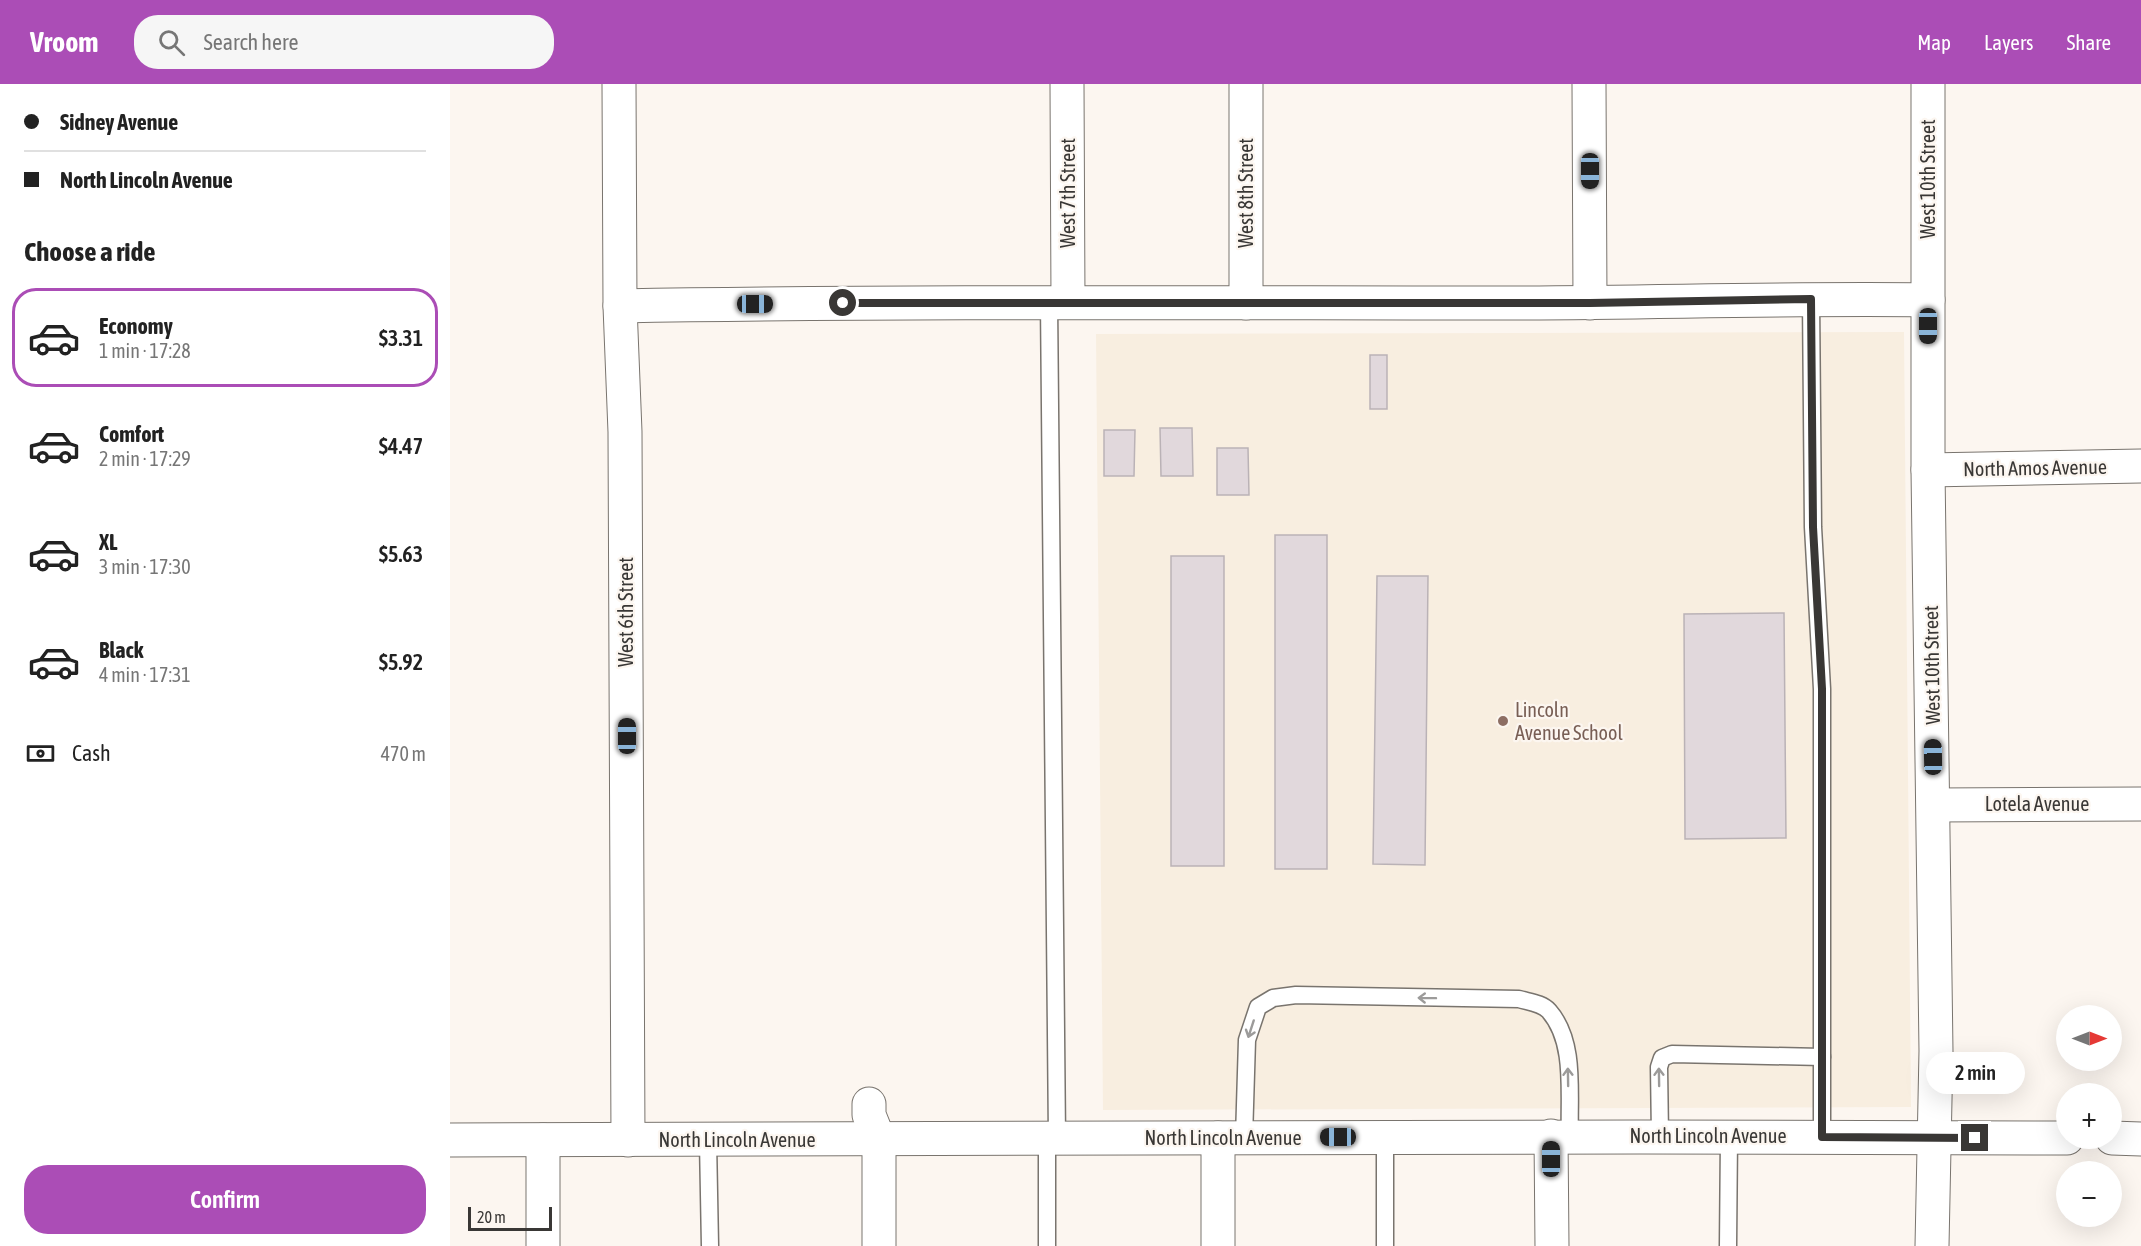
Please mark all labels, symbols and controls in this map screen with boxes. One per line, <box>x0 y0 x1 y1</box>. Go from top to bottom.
search box <box>134 15 554 69</box>
text: Vroom <box>30 26 98 58</box>
icon: search <box>155 26 188 59</box>
text: Search here <box>203 29 298 55</box>
text: Map <box>1917 30 1951 54</box>
text: Layers <box>1984 30 2034 54</box>
text: Share <box>2067 30 2111 54</box>
text: Sidney Avenue <box>60 109 178 135</box>
street label: West 10th Street <box>1916 119 1939 239</box>
street label: West 7th Street <box>1056 138 1079 248</box>
street label: West 8th Street <box>1234 138 1257 248</box>
car <box>1581 153 1599 189</box>
text: North Lincoln Avenue <box>60 167 233 193</box>
text: Choose a ride <box>24 236 156 267</box>
route start <box>829 289 856 316</box>
car <box>737 295 773 313</box>
car <box>1919 308 1937 344</box>
icon: car <box>27 311 81 365</box>
text: Economy <box>99 313 173 339</box>
text: $3.31 <box>379 325 423 351</box>
text: 1 min · 17:28 <box>99 339 191 362</box>
icon: car <box>27 419 81 473</box>
text: Comfort <box>99 421 164 447</box>
text: $4.47 <box>379 433 423 459</box>
text: 2 min · 17:29 <box>99 447 191 470</box>
street label: North Amos Avenue <box>1963 455 2107 480</box>
icon: car <box>27 527 81 581</box>
text: XL <box>99 529 117 555</box>
text: $5.63 <box>379 541 423 567</box>
text: 3 min · 17:30 <box>99 555 191 578</box>
street label: West 6th Street <box>614 557 637 667</box>
street label: West 10th Street <box>1919 605 1944 725</box>
icon: car <box>27 635 81 689</box>
text: Black <box>99 637 143 663</box>
text: $5.92 <box>379 649 423 675</box>
text: 4 min · 17:31 <box>99 663 191 686</box>
place label: Lincoln Avenue School <box>1515 698 1623 744</box>
marker: Lincoln Avenue School <box>1496 714 1510 728</box>
car <box>618 718 636 754</box>
icon: cash <box>24 737 57 770</box>
car <box>1924 739 1942 775</box>
text: Cash <box>72 740 111 766</box>
text: 470 m <box>381 742 426 765</box>
street label: Lotela Avenue <box>1985 792 2089 815</box>
one-way arrow <box>1417 992 1437 1003</box>
north arrow <box>2056 1005 2122 1071</box>
map controls <box>2056 1005 2122 1227</box>
one-way arrow <box>1244 1019 1255 1038</box>
callout: 2 min <box>1926 1051 2024 1093</box>
text: 2 min <box>1955 1061 1996 1084</box>
one-way arrow <box>1562 1068 1574 1088</box>
one-way arrow <box>1653 1068 1665 1088</box>
button: + <box>2056 1083 2122 1149</box>
street label: North Lincoln Avenue <box>1629 1124 1787 1147</box>
route end <box>1961 1124 1988 1151</box>
street label: North Lincoln Avenue <box>1144 1126 1302 1149</box>
street label: North Lincoln Avenue <box>658 1128 816 1151</box>
car <box>1320 1128 1356 1146</box>
car <box>1542 1141 1560 1177</box>
button: − <box>2056 1161 2122 1227</box>
button: Confirm <box>24 1165 426 1234</box>
scale bar <box>468 1204 552 1232</box>
text: 20 m <box>477 1208 506 1226</box>

